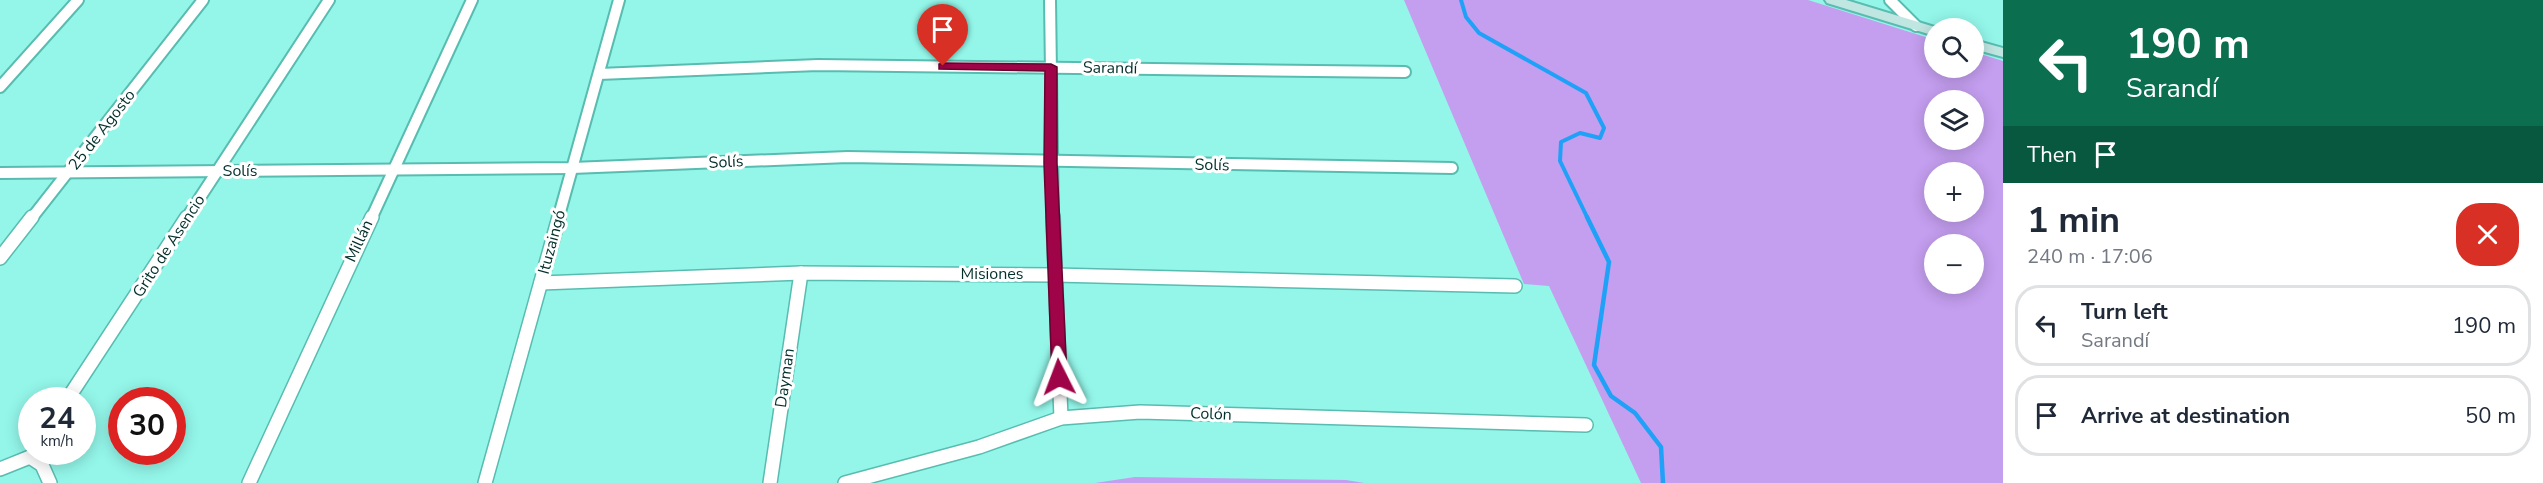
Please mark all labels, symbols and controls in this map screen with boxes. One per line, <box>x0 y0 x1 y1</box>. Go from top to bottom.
pin <box>917 4 968 66</box>
icon: arrive <box>926 13 959 46</box>
text: 190 m <box>2126 16 2250 73</box>
map controls <box>1924 18 1984 294</box>
button: search <box>1924 18 1984 78</box>
icon: left <box>2027 24 2105 102</box>
street label: Sarandí <box>1083 57 1139 79</box>
text: Sarandí <box>2126 70 2218 107</box>
street label: 25 de Agosto <box>63 85 141 175</box>
button: layers <box>1924 90 1984 150</box>
icon: arrive <box>2089 138 2122 171</box>
text: Then <box>2027 140 2077 170</box>
street label: Solís <box>708 150 744 174</box>
street label: Solís <box>1194 154 1230 176</box>
street label: Solís <box>223 160 257 182</box>
button: + <box>1924 162 1984 222</box>
street label: Grito de Asencio <box>128 190 211 302</box>
text: 1 min <box>2027 196 2120 245</box>
button: close <box>2456 203 2519 266</box>
street label: Ituzaingó <box>533 207 571 277</box>
street label: Millán <box>340 216 378 266</box>
button: − <box>1924 234 1984 294</box>
text: 240 m · 17:06 <box>2027 243 2153 270</box>
street label: Misiones <box>961 263 1024 285</box>
text: Turn left <box>2081 297 2168 327</box>
icon: left <box>2030 309 2063 342</box>
text: 190 m <box>2452 311 2516 341</box>
text: Sarandí <box>2081 327 2149 354</box>
position arrow <box>1027 345 1091 409</box>
street label: Dayman <box>770 347 800 409</box>
speed limit sign: 30 <box>108 387 186 465</box>
text: 24 <box>39 398 75 439</box>
icon: arrive <box>2030 399 2063 432</box>
text: Arrive at destination <box>2081 401 2290 431</box>
text: 50 m <box>2465 401 2516 431</box>
street label: Colón <box>1190 402 1232 426</box>
text: km/h <box>40 431 74 451</box>

